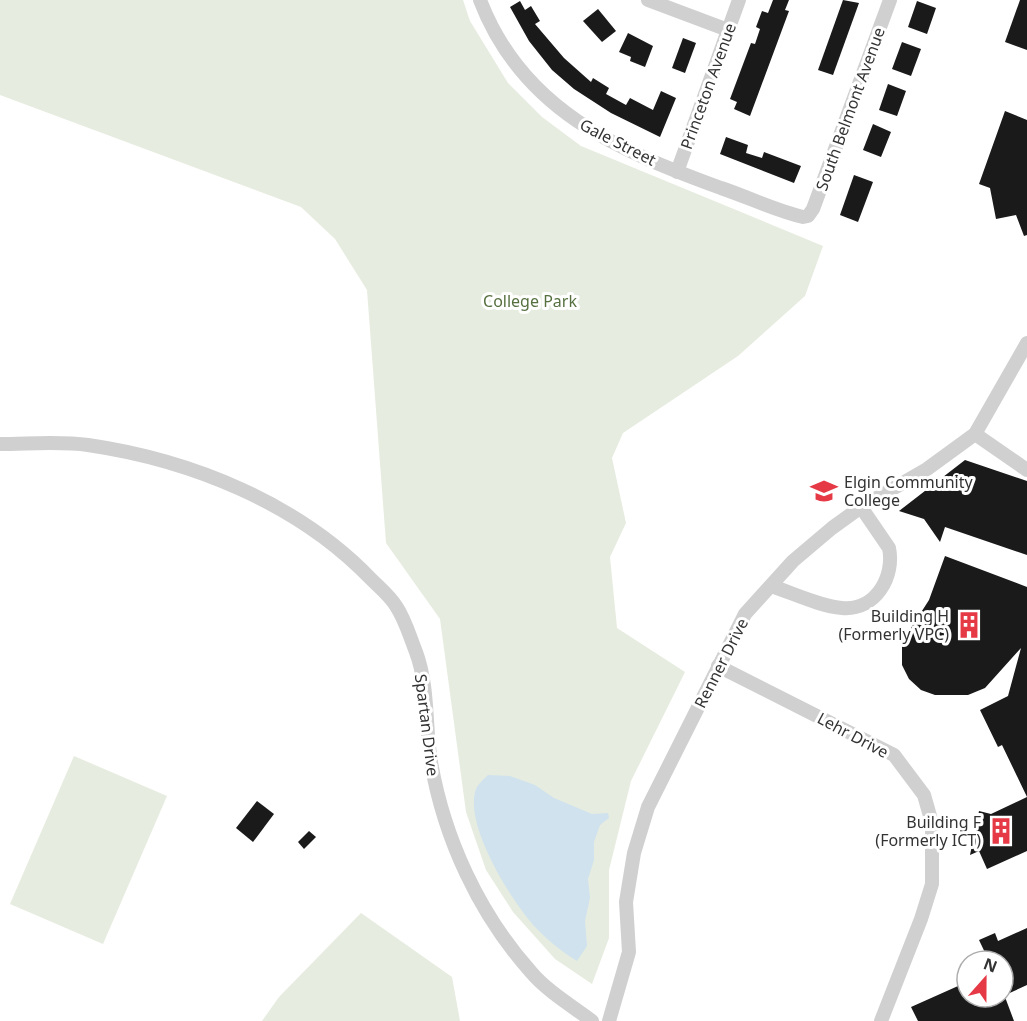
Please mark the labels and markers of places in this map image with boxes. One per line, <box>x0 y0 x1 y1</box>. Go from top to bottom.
place label: Elgin Community College <box>844 471 973 511</box>
school or university icon: Elgin Community College <box>809 476 839 506</box>
place label: Building H (Formerly VPC) <box>838 605 949 645</box>
building icon: Building H (Formerly VPC) <box>954 610 984 640</box>
place label: Building F (Formerly ICT) <box>875 811 981 851</box>
building icon: Building F (Formerly ICT) <box>986 816 1016 846</box>

